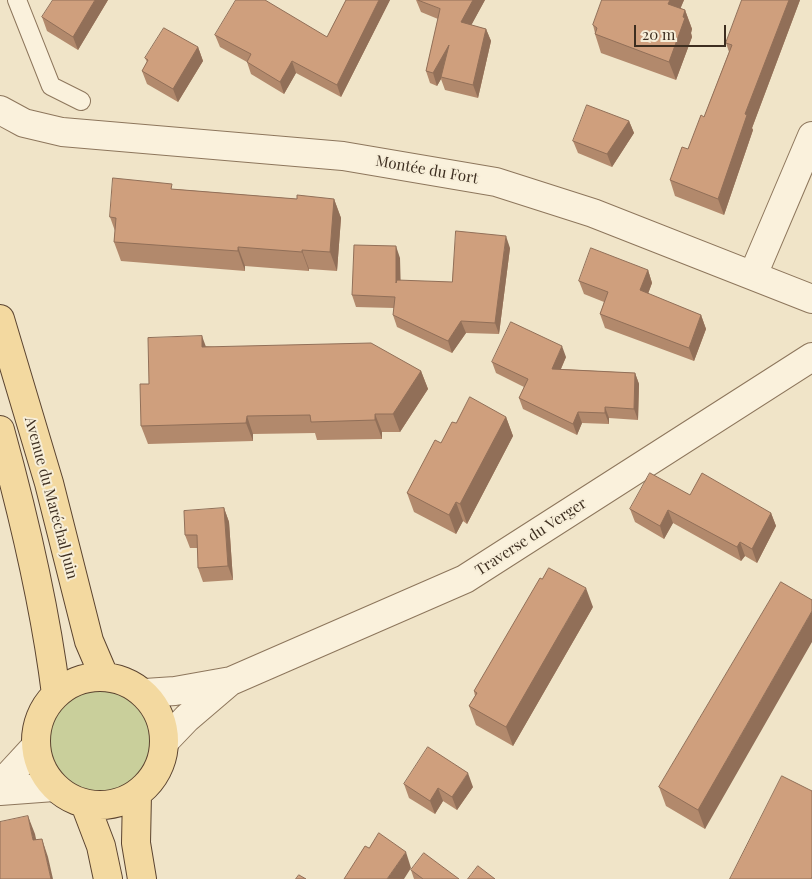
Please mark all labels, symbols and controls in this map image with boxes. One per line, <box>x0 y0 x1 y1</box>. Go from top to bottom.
scale bar <box>637 15 730 47</box>
text: 20 m <box>642 24 675 44</box>
street label: Montée du Fort <box>374 152 480 188</box>
street label: Avenue du Maréchal Juin <box>21 415 81 581</box>
street label: Traverse du Verger <box>472 494 590 580</box>

